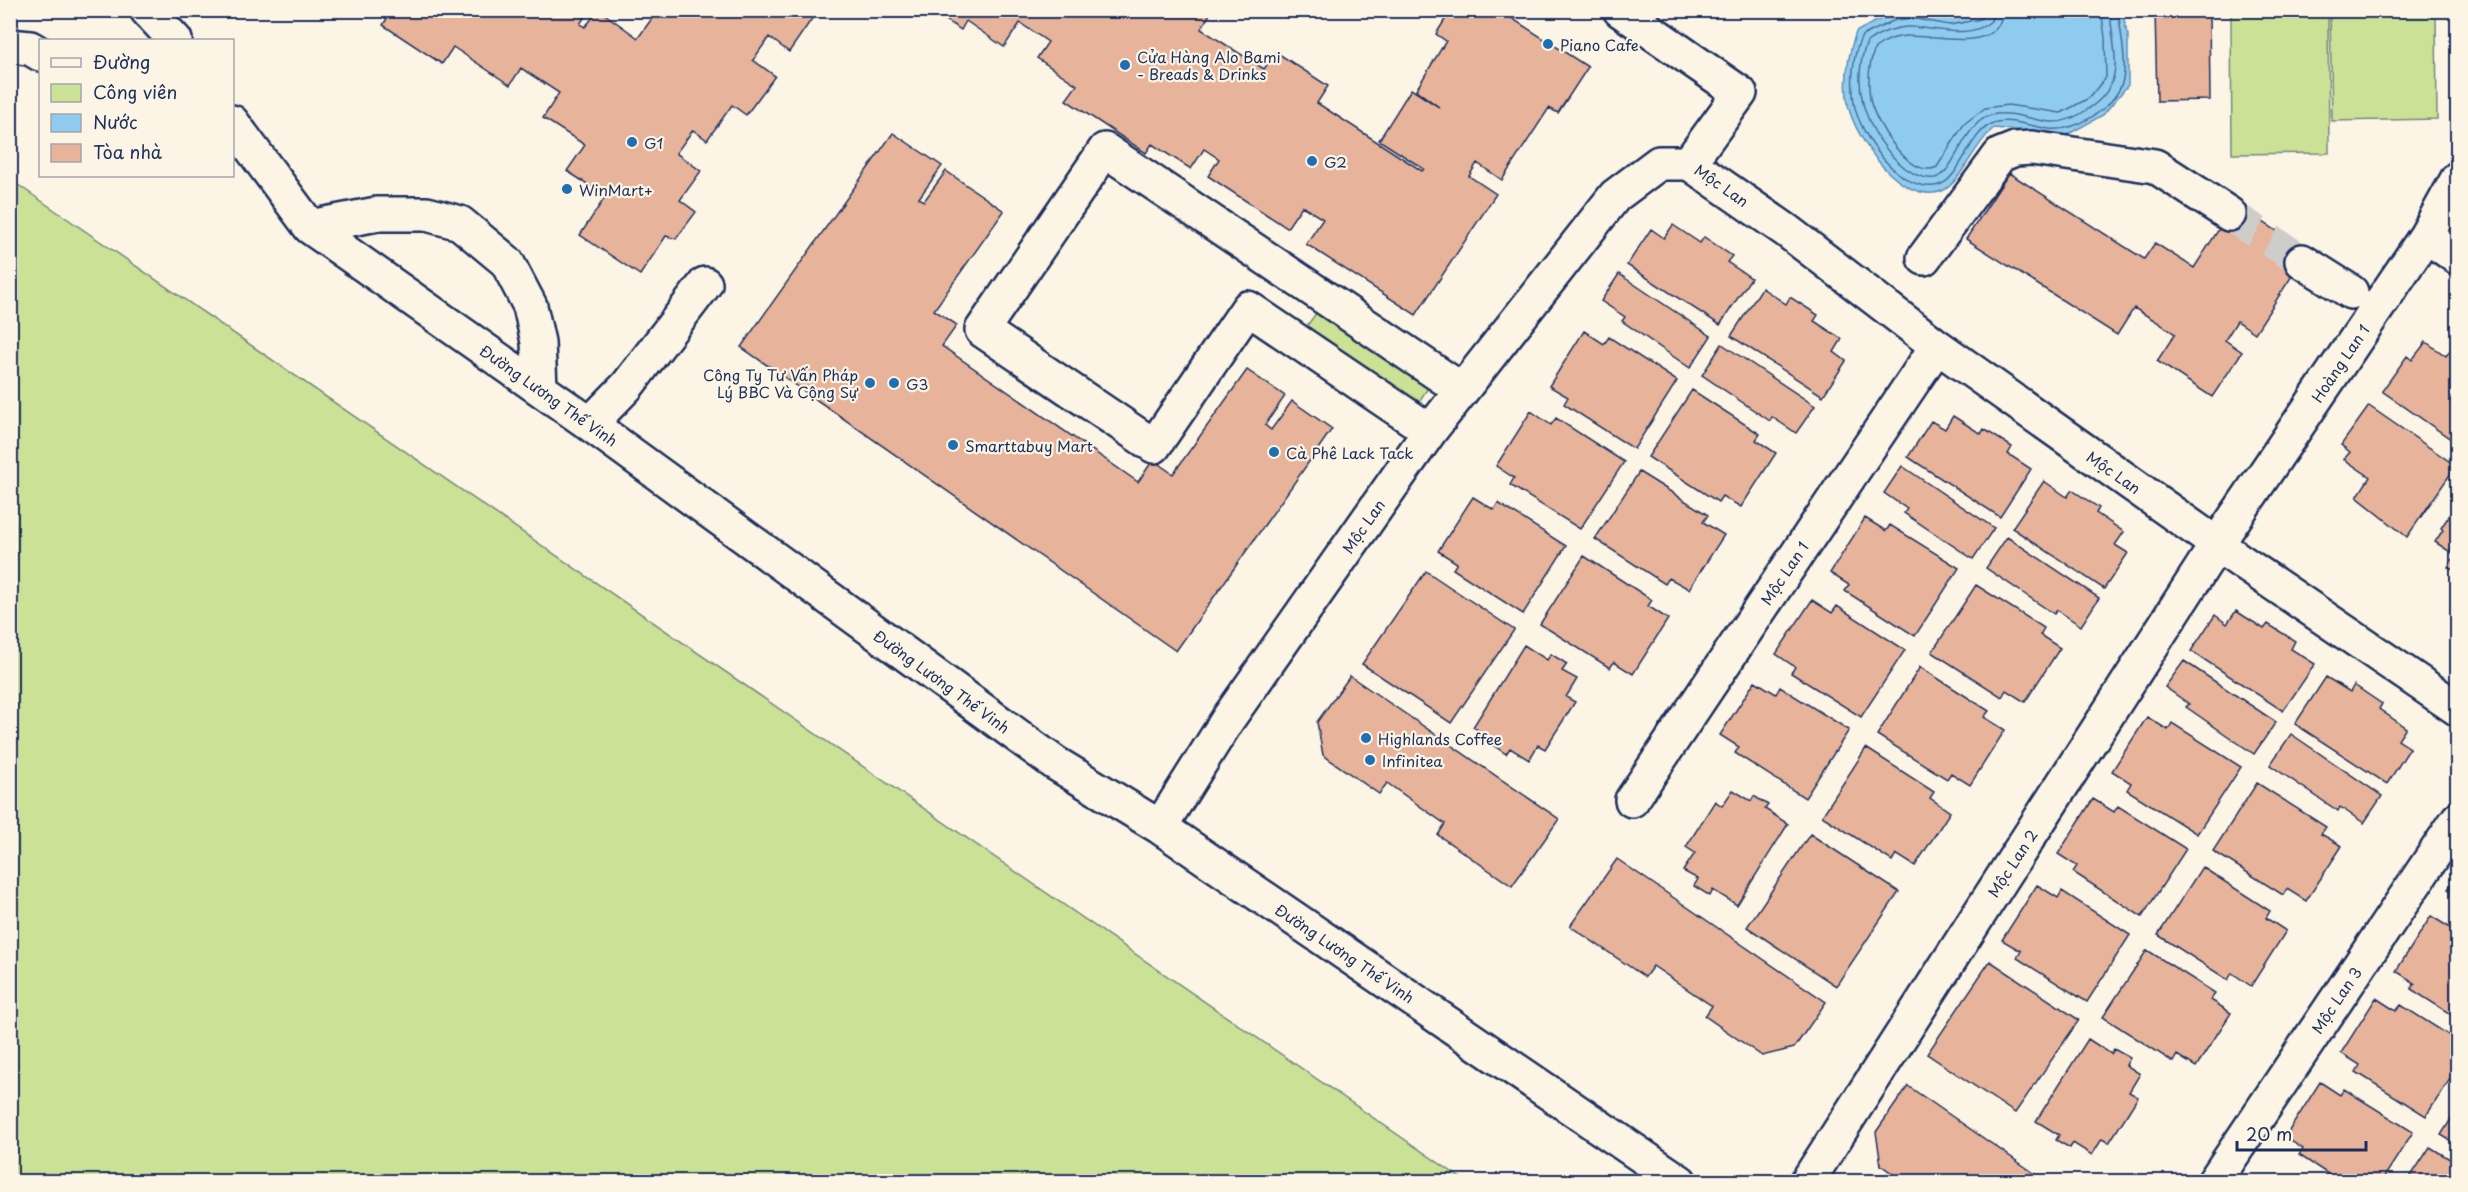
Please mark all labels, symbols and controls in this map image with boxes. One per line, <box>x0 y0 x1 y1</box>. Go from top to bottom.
place label: Piano Cafe <box>1560 33 1639 56</box>
marker: Piano Cafe <box>1541 37 1555 51</box>
legend <box>39 39 234 177</box>
place label: Cửa Hàng Alo Bami - Breads & Drinks <box>1137 45 1281 85</box>
text: Đường <box>93 48 150 75</box>
marker: Cửa Hàng Alo Bami - Breads & Drinks <box>1118 58 1132 72</box>
text: Công viên <box>93 78 177 105</box>
text: Nước <box>93 108 137 135</box>
place label: G1 <box>644 131 663 154</box>
marker: G1 <box>625 135 639 149</box>
text: Tòa nhà <box>93 138 163 165</box>
place label: G2 <box>1324 150 1347 173</box>
marker: G2 <box>1305 154 1319 168</box>
street label: Mộc Lan <box>1690 158 1754 212</box>
place label: WinMart+ <box>579 178 653 201</box>
marker: WinMart+ <box>560 182 574 196</box>
street label: Hoàng Lan 1 <box>2305 319 2375 407</box>
street label: Đường Lương Thế Vinh <box>475 339 623 451</box>
place label: Công Ty Tư Vấn Pháp Lý BBC Và Cộng Sự <box>703 363 859 403</box>
place label: G3 <box>906 372 928 395</box>
marker: Công Ty Tư Vấn Pháp Lý BBC Và Cộng Sự <box>863 376 877 390</box>
marker: G3 <box>887 376 901 390</box>
place label: Smarttabuy Mart <box>965 434 1093 457</box>
marker: Smarttabuy Mart <box>946 438 960 452</box>
place label: Cà Phê Lack Tack <box>1286 441 1413 464</box>
marker: Cà Phê Lack Tack <box>1267 445 1281 459</box>
street label: Mộc Lan <box>2082 445 2146 499</box>
street label: Mộc Lan <box>1336 494 1390 558</box>
street label: Mộc Lan 1 <box>1754 537 1814 609</box>
street label: Đường Lương Thế Vinh <box>869 624 1015 738</box>
place label: Highlands Coffee <box>1378 727 1502 750</box>
marker: Highlands Coffee <box>1359 731 1373 745</box>
place label: Infinitea <box>1382 749 1443 772</box>
marker: Infinitea <box>1363 753 1377 767</box>
street label: Mộc Lan 2 <box>1981 825 2043 901</box>
street label: Đường Lương Thế Vinh <box>1271 898 1419 1008</box>
street label: Mộc Lan 3 <box>2305 962 2367 1038</box>
scale bar <box>2237 1114 2366 1152</box>
text: 20 m <box>2246 1120 2292 1147</box>

